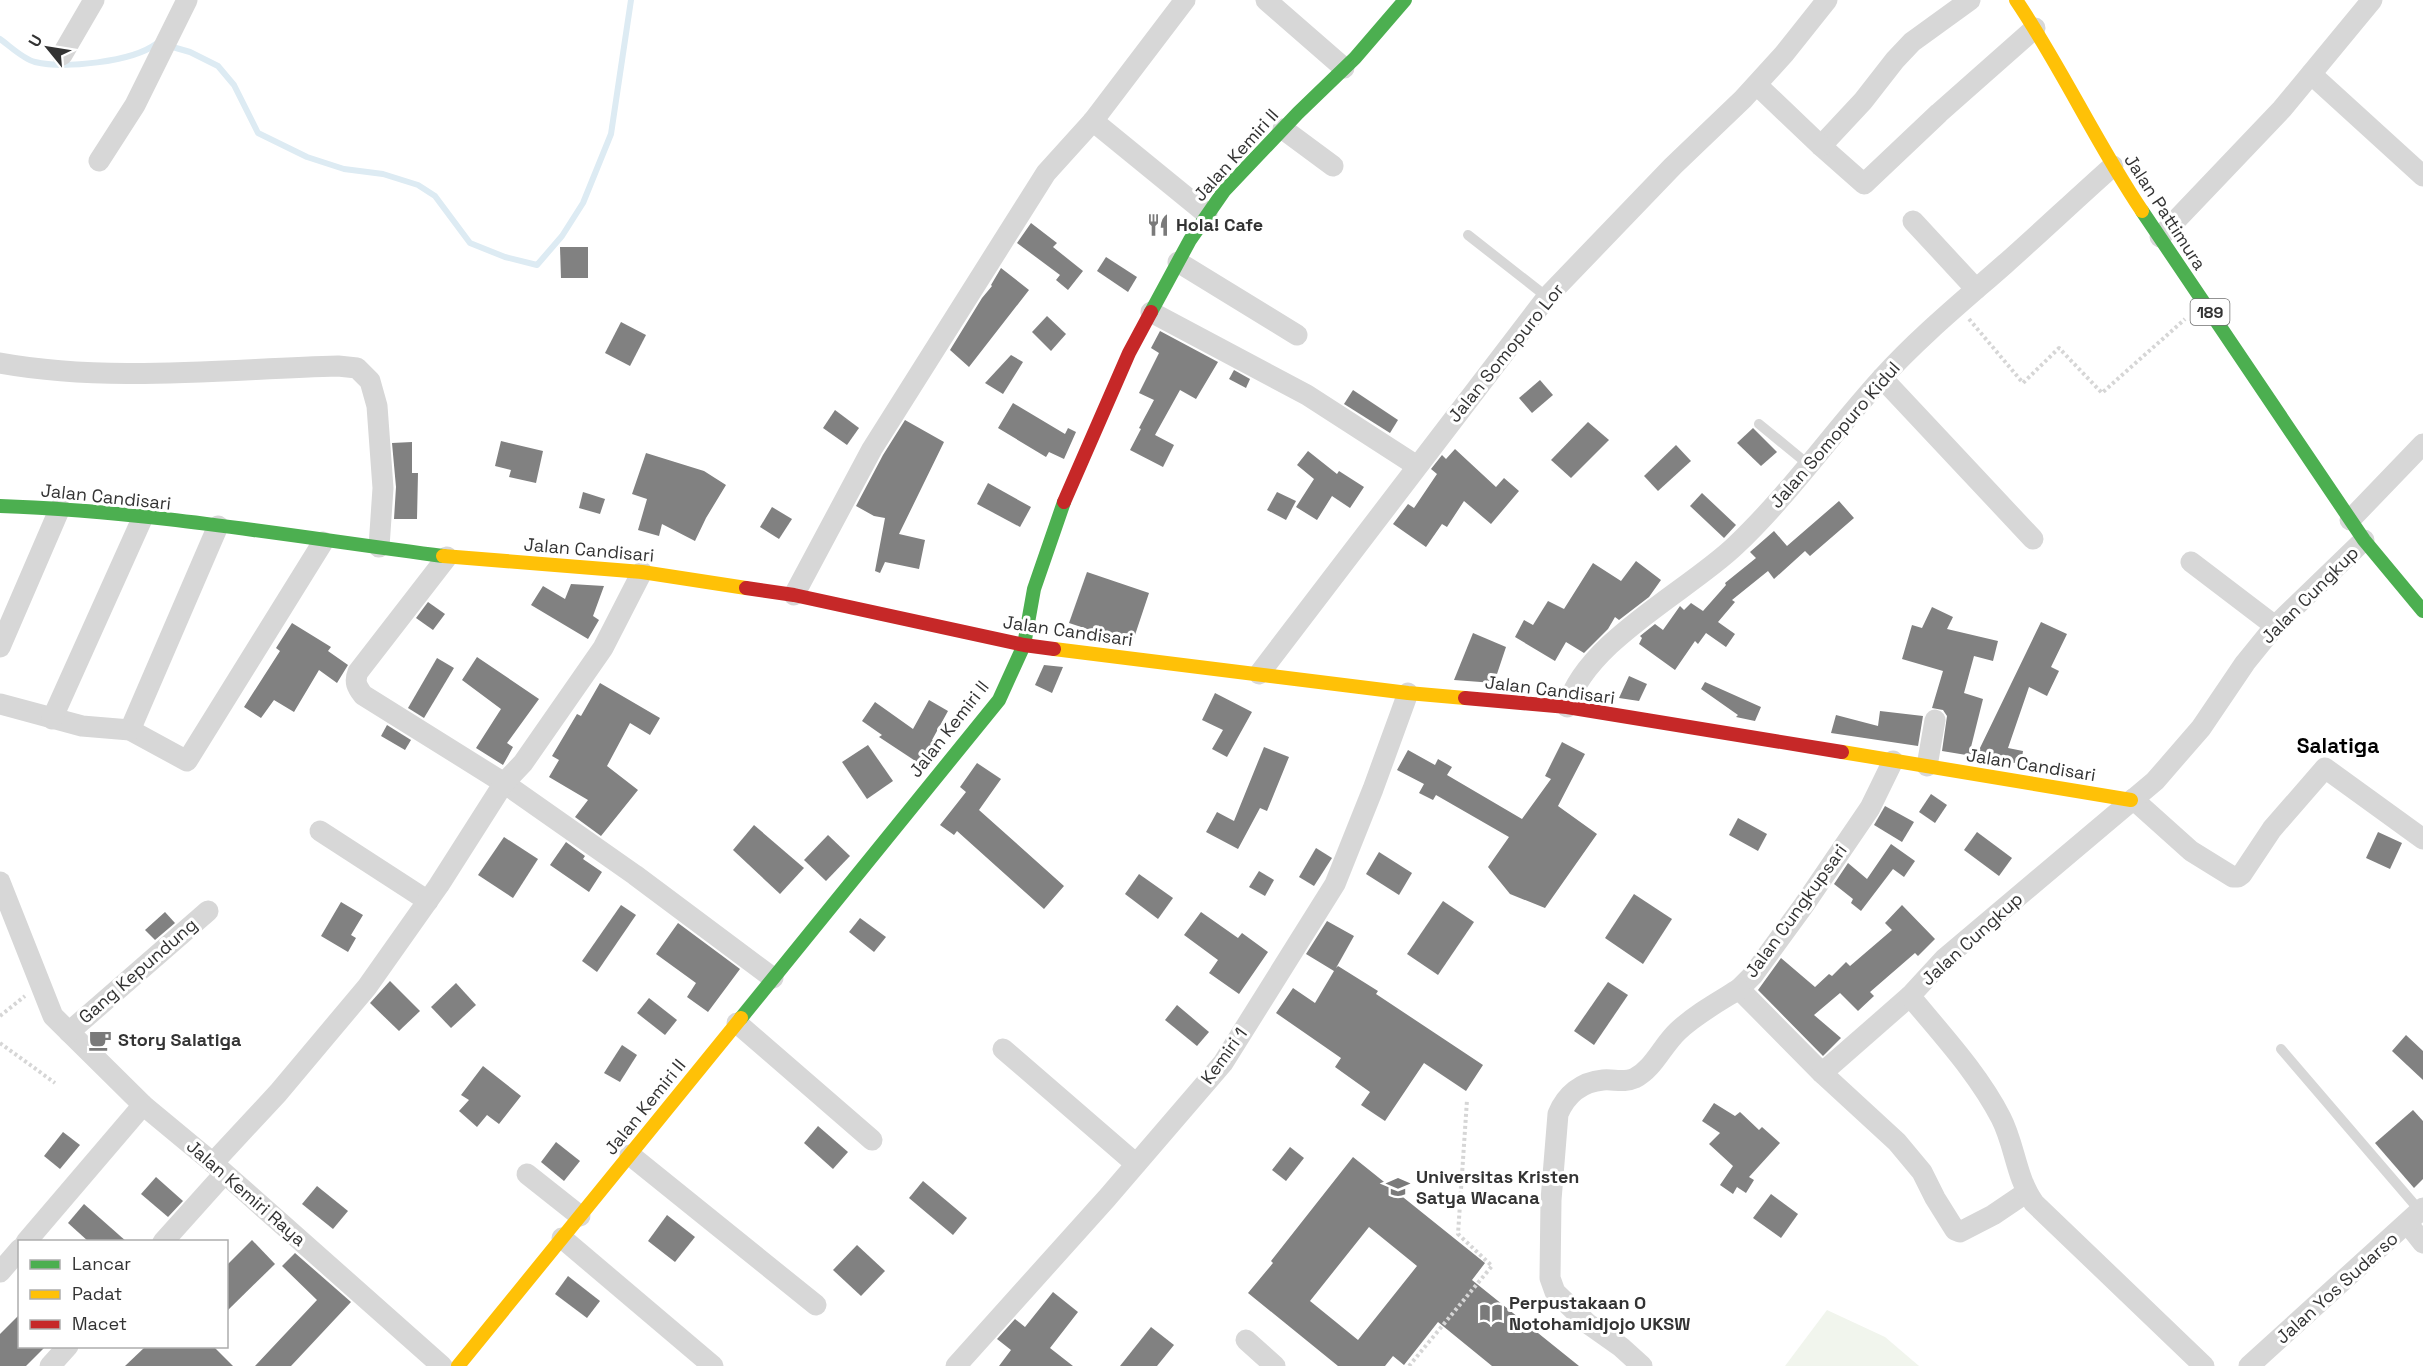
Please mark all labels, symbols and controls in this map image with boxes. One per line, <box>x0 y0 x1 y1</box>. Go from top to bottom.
north arrow <box>18 18 78 78</box>
text: U <box>24 31 47 51</box>
street label: Jalan Kemiri II <box>1188 104 1283 206</box>
street label: Jalan Pattimura <box>2119 149 2211 274</box>
restaurant icon: Hola! Cafe <box>1145 212 1171 238</box>
place label: Hola! Cafe <box>1176 213 1263 236</box>
street label: Jalan Somopuro Lor <box>1442 278 1569 427</box>
road number: 189 <box>2190 299 2230 325</box>
street label: Jalan Somopuro Kidul <box>1765 357 1905 513</box>
street label: Jalan Candisari <box>40 478 172 515</box>
street label: Jalan Candisari <box>523 532 655 567</box>
street label: Jalan Cungkup <box>2256 541 2363 648</box>
street label: Jalan Candisari <box>1002 610 1134 651</box>
street label: Jalan Candisari <box>1484 670 1616 709</box>
street label: Jalan Kemiri II <box>904 676 994 782</box>
district label: Salatiga <box>2297 732 2379 759</box>
street label: Jalan Candisari <box>1965 743 2098 786</box>
street label: Jalan Cungkupsari <box>1739 839 1852 982</box>
street label: Jalan Cungkup <box>1916 887 2027 990</box>
street label: Gang Kepundung <box>74 913 202 1028</box>
street label: Kemiri 1 <box>1195 1023 1252 1089</box>
cafe icon: Story Salatiga <box>87 1027 113 1053</box>
place label: Story Salatiga <box>118 1028 242 1051</box>
street label: Jalan Kemiri II <box>599 1054 690 1159</box>
street label: Jalan Kemiri Raya <box>182 1134 311 1251</box>
place label: Universitas Kristen Satya Wacana <box>1416 1165 1579 1209</box>
school or university icon: Universitas Kristen Satya Wacana <box>1385 1174 1411 1200</box>
street label: Jalan Yos Sudarso <box>2271 1227 2403 1349</box>
legend <box>18 1240 228 1348</box>
text: Lancar <box>72 1252 131 1275</box>
text: Padat <box>72 1282 122 1305</box>
place label: Perpustakaan O Notohamidjojo UKSW <box>1509 1291 1690 1335</box>
library icon: Perpustakaan O Notohamidjojo UKSW <box>1478 1300 1504 1326</box>
text: Macet <box>72 1312 127 1335</box>

